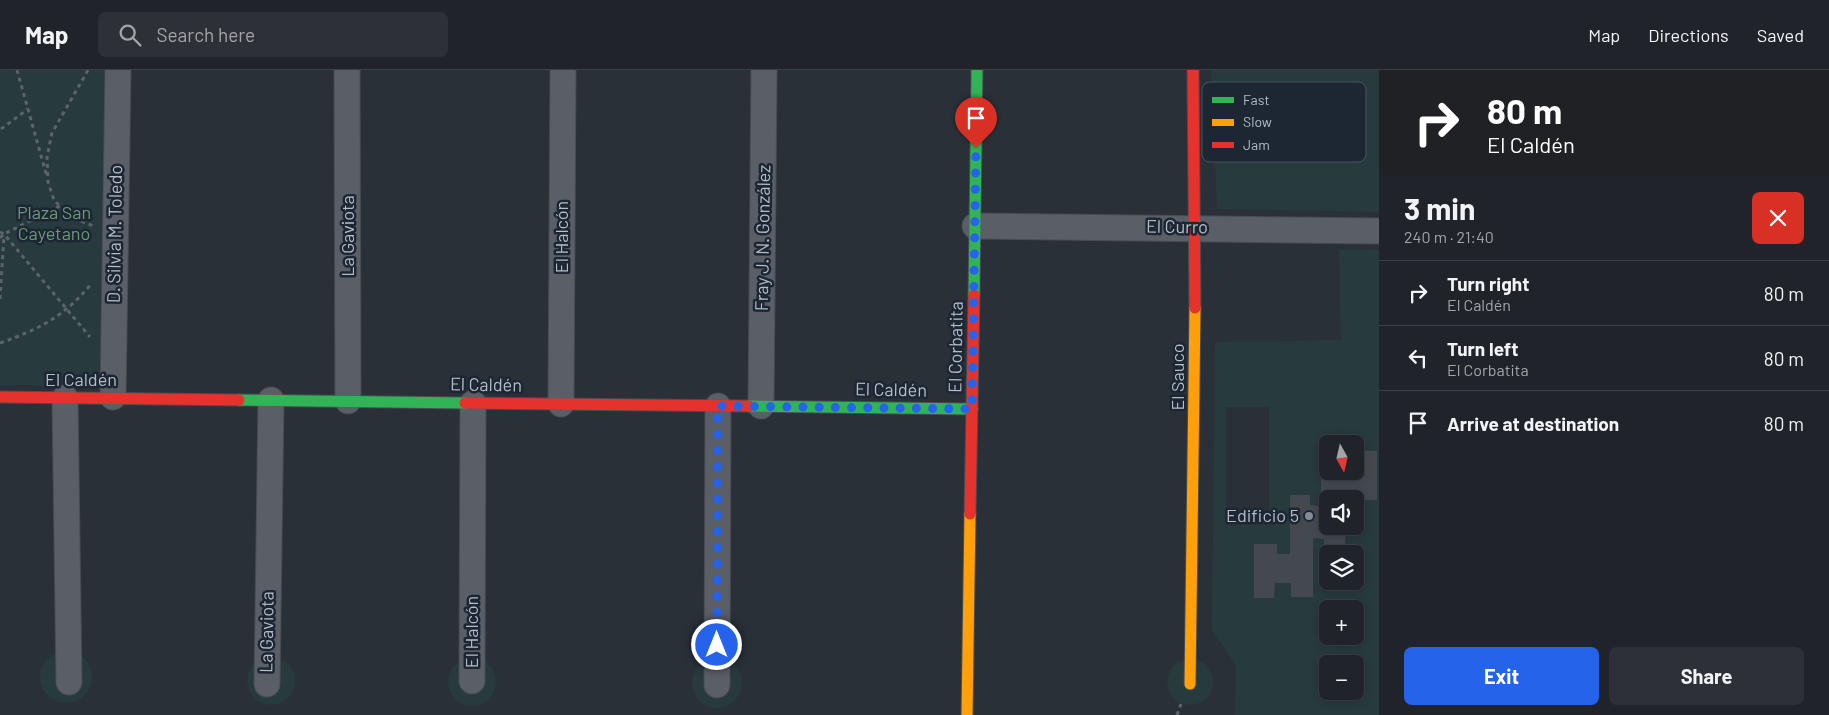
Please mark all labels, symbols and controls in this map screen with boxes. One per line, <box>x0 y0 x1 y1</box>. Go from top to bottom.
search box <box>98 12 448 57</box>
text: Map <box>25 20 68 49</box>
icon: search <box>116 21 144 49</box>
text: Search here <box>156 23 255 46</box>
text: Map <box>1588 24 1620 46</box>
text: Directions <box>1648 24 1729 46</box>
text: Saved <box>1757 24 1804 46</box>
legend <box>1202 82 1366 162</box>
text: 80 m <box>1487 89 1562 131</box>
icon: right <box>1404 90 1469 155</box>
text: Fast <box>1243 91 1269 108</box>
pin <box>955 97 997 148</box>
icon: arrive <box>962 104 990 132</box>
text: Slow <box>1243 113 1272 130</box>
text: El Caldén <box>1487 131 1575 157</box>
text: Jam <box>1243 136 1270 153</box>
street label: D. Silvia M. Toledo <box>102 165 126 303</box>
street label: Fray J. N. González <box>750 165 774 311</box>
text: 3 min <box>1404 190 1475 226</box>
button: close <box>1752 192 1804 244</box>
street label: La Gaviota <box>336 195 358 277</box>
park label: Plaza San Cayetano <box>17 201 91 244</box>
street label: El Halcón <box>550 201 572 273</box>
street label: El Curro <box>1146 214 1208 238</box>
text: 240 m · 21:40 <box>1404 227 1494 246</box>
text: Turn right <box>1447 272 1529 295</box>
icon: right <box>1404 279 1432 307</box>
text: 80 m <box>1764 282 1804 305</box>
text: El Caldén <box>1447 295 1511 314</box>
street label: El Corbatita <box>943 301 967 393</box>
text: Turn left <box>1447 337 1518 360</box>
street label: El Sauco <box>1166 343 1188 411</box>
icon: left <box>1404 344 1432 372</box>
text: 80 m <box>1764 347 1804 370</box>
text: El Corbatita <box>1447 360 1529 379</box>
street label: El Caldén <box>45 368 117 390</box>
street label: El Caldén <box>450 372 522 396</box>
street label: El Caldén <box>855 377 927 401</box>
icon: arrive <box>1404 409 1432 437</box>
text: Arrive at destination <box>1447 412 1619 435</box>
text: 80 m <box>1764 412 1804 435</box>
north arrow <box>1319 435 1364 480</box>
map controls <box>1319 435 1364 700</box>
button: sound <box>1319 490 1364 535</box>
place label: Edificio 5 <box>1226 504 1299 526</box>
marker: Edificio 5 <box>1303 510 1315 522</box>
button: layers <box>1319 545 1364 590</box>
street label: La Gaviota <box>254 591 278 673</box>
street label: El Halcón <box>460 596 482 668</box>
button: + <box>1319 600 1364 645</box>
position arrow <box>690 618 742 670</box>
button: Exit <box>1404 647 1599 705</box>
button: Share <box>1609 647 1804 705</box>
button: − <box>1319 655 1364 700</box>

